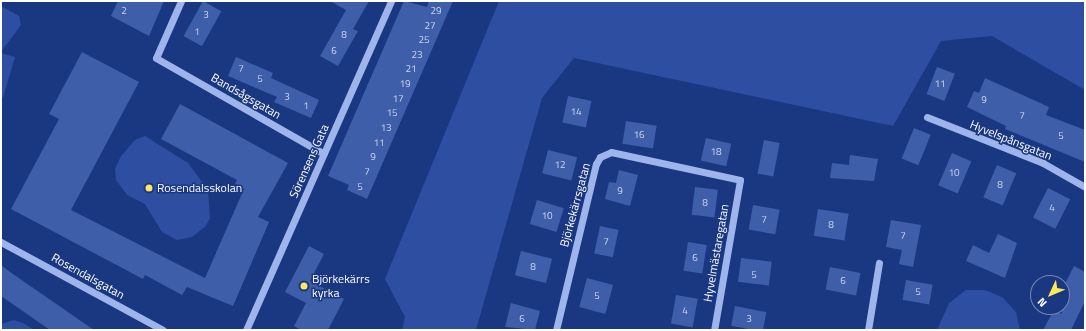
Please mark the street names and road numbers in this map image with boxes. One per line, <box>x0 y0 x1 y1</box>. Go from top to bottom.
street label: Bandsågsgatan <box>208 70 284 122</box>
street label: Hyvelspånsgatan <box>968 117 1054 163</box>
street label: Sörensens Gata <box>286 122 332 200</box>
street label: Björkekärrsgatan <box>557 161 593 249</box>
street label: Hyvelmästaregatan <box>700 203 732 303</box>
street label: Rosendalsgatan <box>49 250 127 302</box>

